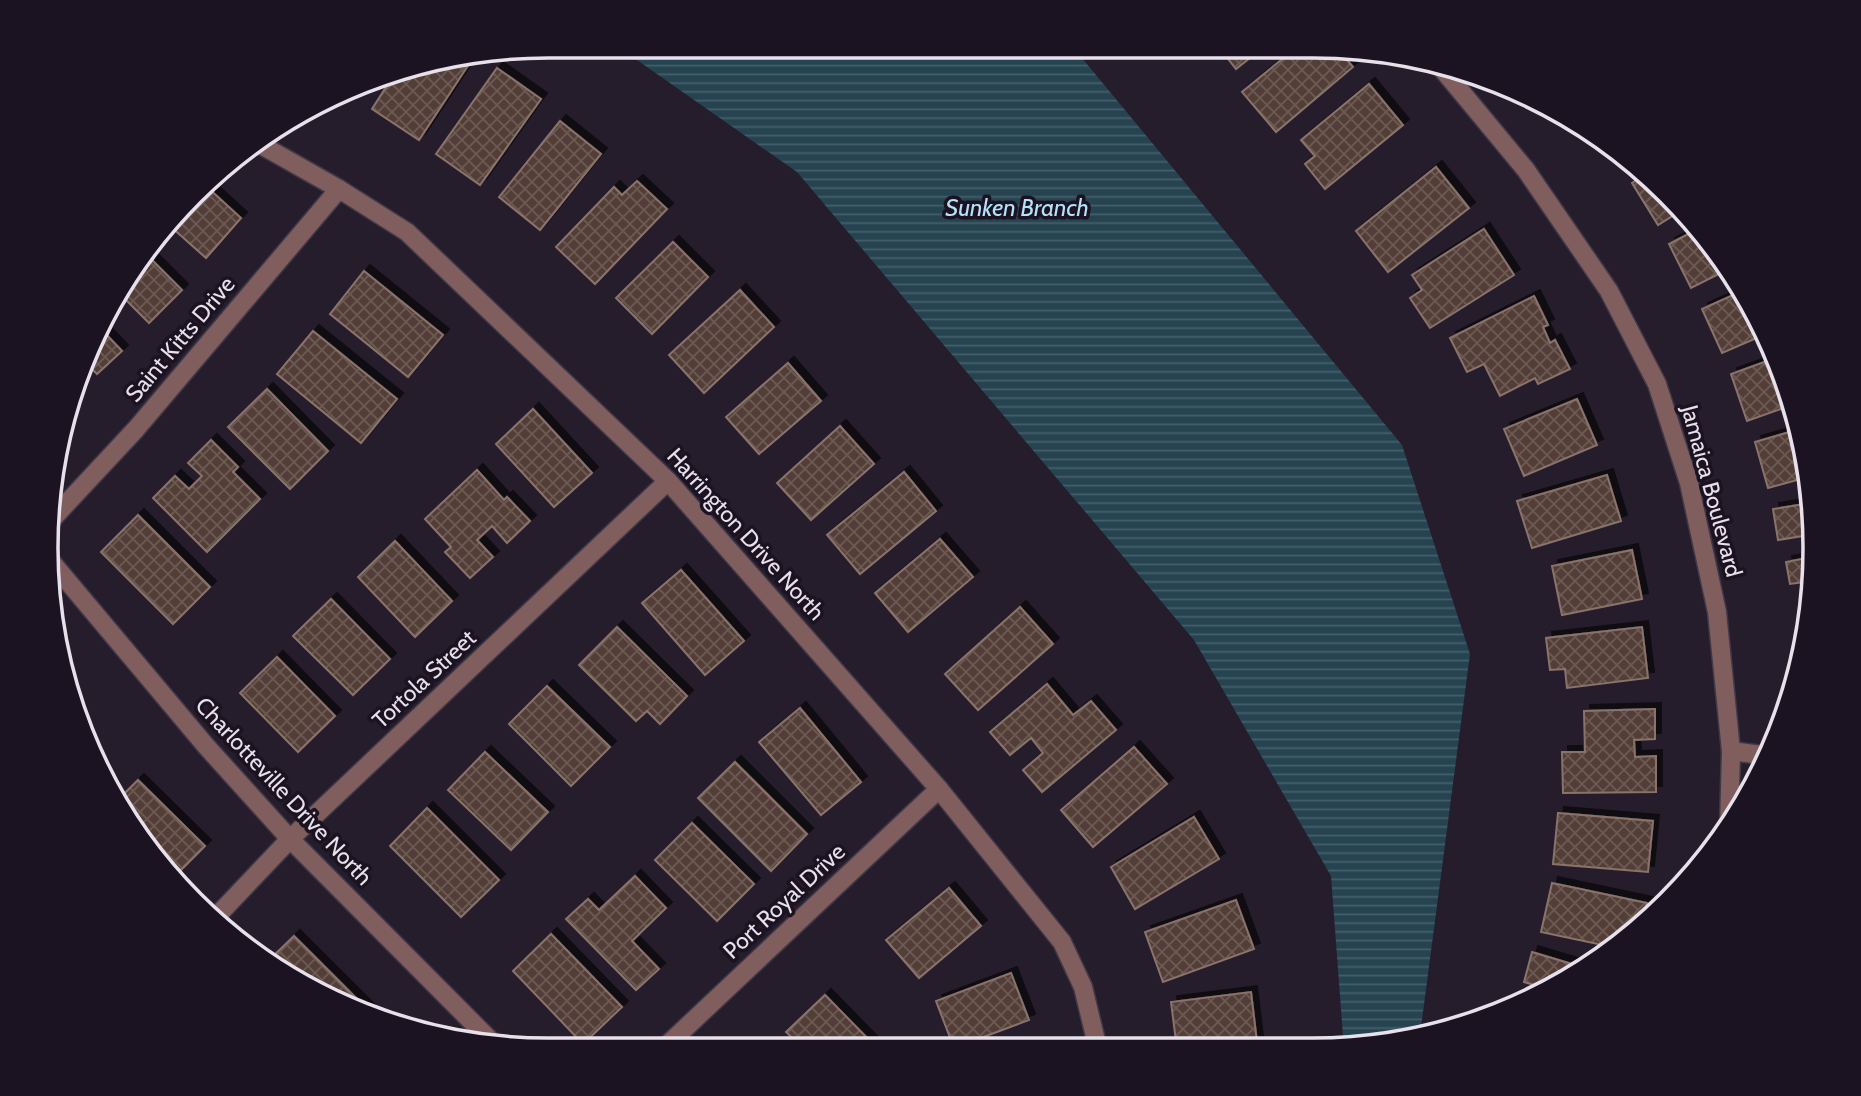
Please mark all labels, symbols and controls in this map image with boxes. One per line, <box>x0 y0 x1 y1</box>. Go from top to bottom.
water label: Sunken Branch <box>945 193 1089 222</box>
street label: Saint Kitts Drive <box>119 270 241 407</box>
street label: Jamaica Boulevard <box>1675 401 1748 580</box>
street label: Harrington Drive North <box>661 442 831 626</box>
street label: Tortola Street <box>366 624 482 734</box>
street label: Charlotteville Drive North <box>190 691 378 891</box>
street label: Port Royal Drive <box>717 837 851 965</box>

